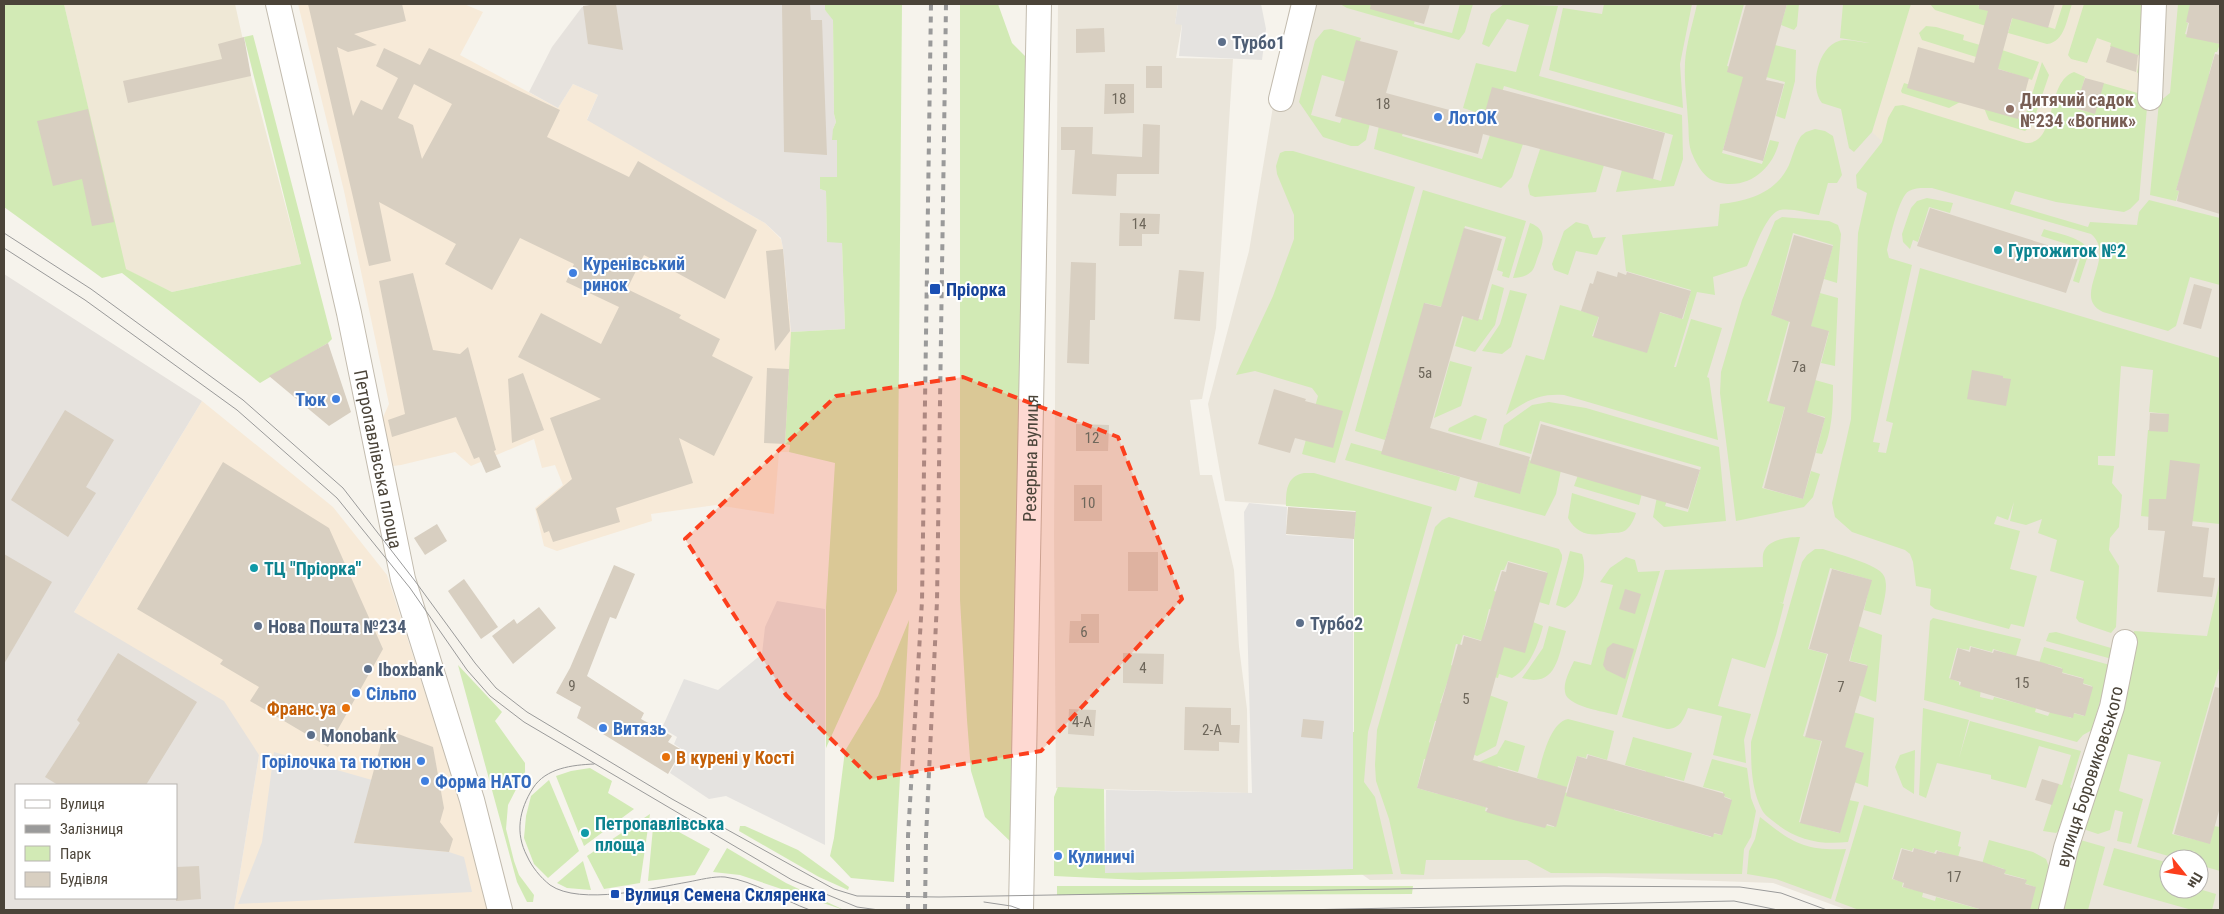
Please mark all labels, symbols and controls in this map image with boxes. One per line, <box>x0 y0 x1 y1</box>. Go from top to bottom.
place label: Турбо1 <box>1232 32 1285 53</box>
marker: Турбо1 <box>1216 36 1228 48</box>
place label: Дитячий садок №234 «Вогник» <box>2020 89 2136 131</box>
house number: 18 <box>1112 90 1126 108</box>
house number: 18 <box>1376 95 1390 113</box>
marker: Дитячий садок №234 «Вогник» <box>2004 103 2016 115</box>
place label: ЛотОК <box>1448 107 1498 128</box>
marker: ЛотОК <box>1432 111 1444 123</box>
house number: 14 <box>1132 215 1146 233</box>
place label: Гуртожиток №2 <box>2008 240 2126 261</box>
marker: Гуртожиток №2 <box>1992 244 2004 256</box>
place label: Куренівський ринок <box>583 253 685 295</box>
marker: Куренівський ринок <box>567 267 579 279</box>
place label: Пріорка <box>946 279 1006 300</box>
marker: Пріорка <box>928 282 942 296</box>
house number: 7а <box>1792 358 1806 376</box>
house number: 5а <box>1418 364 1432 382</box>
street label: Петропавлівська площа <box>350 368 407 550</box>
place label: Тюк <box>295 389 326 410</box>
marker: Тюк <box>330 393 342 405</box>
street label: Резервна вулиця <box>1018 394 1042 522</box>
house number: 12 <box>1085 429 1099 447</box>
house number: 10 <box>1081 494 1095 512</box>
place label: ТЦ "Пріорка" <box>264 558 361 579</box>
marker: ТЦ "Пріорка" <box>248 562 260 574</box>
place label: Турбо2 <box>1310 613 1363 634</box>
place label: Нова Пошта №234 <box>268 616 406 637</box>
marker: Турбо2 <box>1294 617 1306 629</box>
marker: Нова Пошта №234 <box>252 620 264 632</box>
house number: 6 <box>1080 623 1088 641</box>
place label: Iboxbank <box>378 659 444 680</box>
house number: 4 <box>1139 659 1147 677</box>
marker: Iboxbank <box>362 663 374 675</box>
house number: 15 <box>2015 674 2029 692</box>
house number: 9 <box>568 677 576 695</box>
house number: 7 <box>1837 678 1845 696</box>
place label: Сільпо <box>366 683 417 704</box>
street label: вулиця Боровиковського <box>2051 684 2126 869</box>
marker: Сільпо <box>350 687 362 699</box>
house number: 5 <box>1462 690 1470 708</box>
place label: Франс.уа <box>267 698 336 719</box>
marker: Франс.уа <box>340 702 352 714</box>
house number: 4-А <box>1072 713 1092 731</box>
place label: Витязь <box>613 718 666 739</box>
house number: 2-А <box>1202 721 1222 739</box>
marker: Витязь <box>597 722 609 734</box>
place label: Monobank <box>321 725 397 746</box>
marker: Monobank <box>305 729 317 741</box>
place label: В курені у Кості <box>676 747 795 768</box>
place label: Горілочка та тютюн <box>261 751 411 772</box>
marker: В курені у Кості <box>660 751 672 763</box>
marker: Горілочка та тютюн <box>415 755 427 767</box>
place label: Форма НАТО <box>435 771 532 792</box>
marker: Форма НАТО <box>419 775 431 787</box>
legend <box>15 784 178 899</box>
text: Вулиця <box>60 795 105 813</box>
place label: Петропавлівська площа <box>595 813 724 855</box>
text: Залізниця <box>60 820 123 838</box>
marker: Петропавлівська площа <box>579 827 591 839</box>
text: Парк <box>60 845 91 863</box>
place label: Кулиничі <box>1068 846 1135 867</box>
north arrow <box>2159 849 2209 899</box>
marker: Кулиничі <box>1052 850 1064 862</box>
house number: 17 <box>1947 868 1961 886</box>
text: Будівля <box>60 870 108 888</box>
text: Пн <box>2184 870 2206 891</box>
place label: Вулиця Семена Скляренка <box>625 884 826 905</box>
marker: Вулиця Семена Скляренка <box>609 888 621 900</box>

